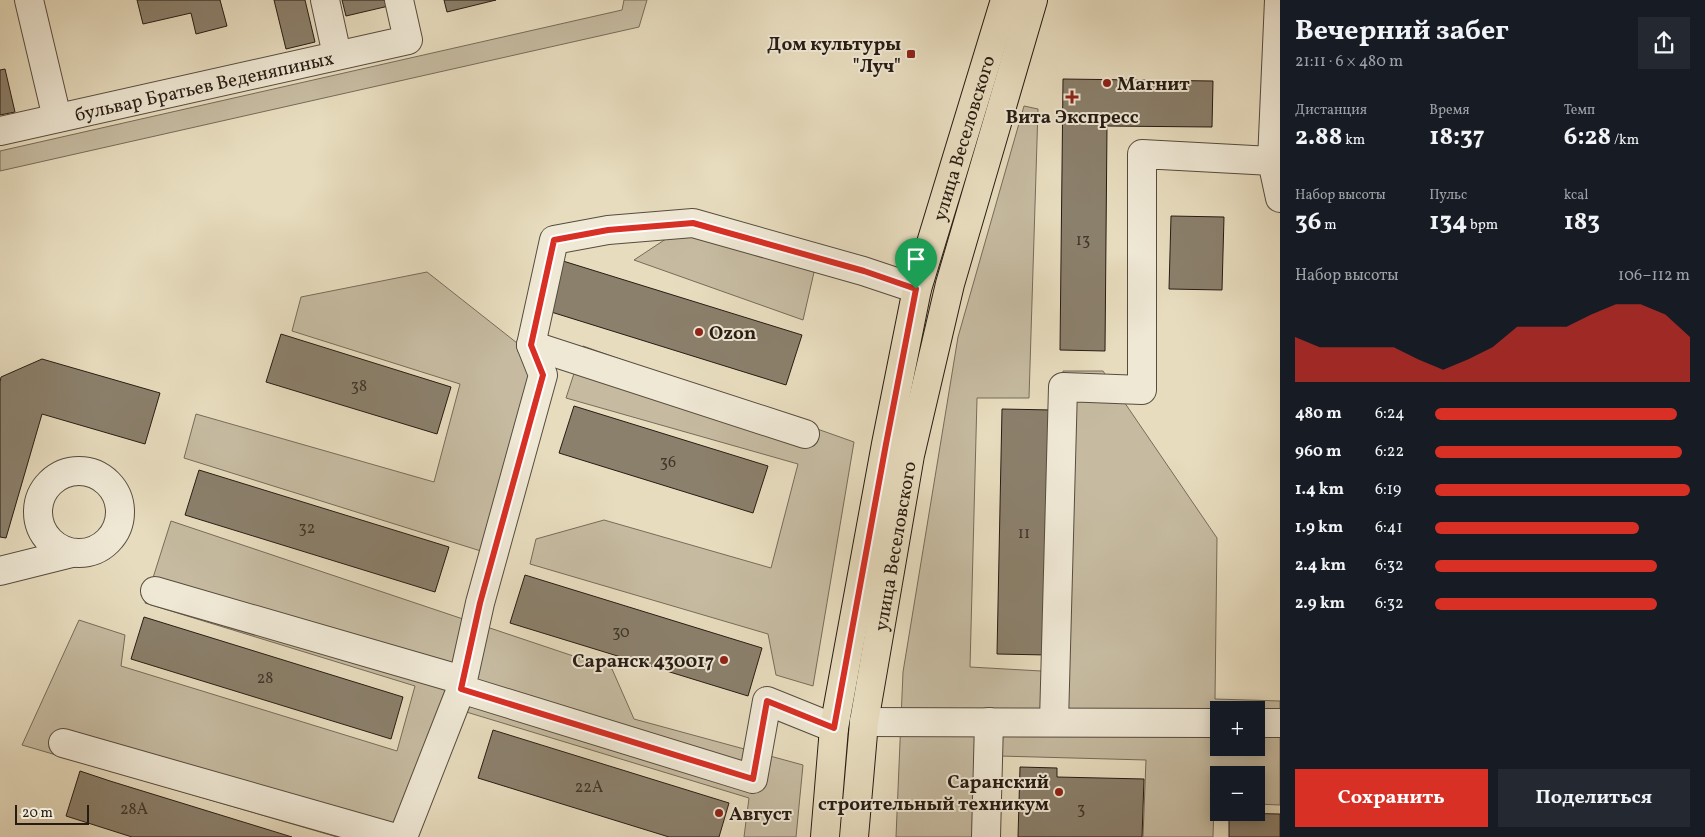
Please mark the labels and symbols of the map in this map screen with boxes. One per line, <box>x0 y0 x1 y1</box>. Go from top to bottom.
place label: Дом культуры "Луч" <box>767 32 901 80</box>
street label: бульвар Братьев Веденяпиных <box>72 46 336 129</box>
marker: Дом культуры "Луч" <box>905 48 917 60</box>
street label: улица Веселовского <box>927 53 1002 225</box>
place label: Магнит <box>1117 72 1190 98</box>
marker: Магнит <box>1101 77 1113 89</box>
marker: Вита Экспресс <box>1066 91 1078 103</box>
place label: Вита Экспресс <box>1005 105 1139 131</box>
house number: 13 <box>1076 230 1090 252</box>
pin <box>895 238 937 289</box>
place label: Ozon <box>709 321 756 347</box>
marker: Ozon <box>693 326 705 338</box>
house number: 38 <box>351 376 367 398</box>
house number: 36 <box>660 452 676 474</box>
street label: улица Веселовского <box>869 459 924 633</box>
house number: 32 <box>299 518 315 540</box>
house number: 11 <box>1018 523 1030 545</box>
house number: 30 <box>612 622 630 644</box>
place label: Саранск 430017 <box>572 649 714 675</box>
marker: Саранск 430017 <box>718 654 730 666</box>
house number: 28 <box>257 668 273 690</box>
place label: Саранский строительный техникум <box>818 770 1049 818</box>
house number: 22А <box>575 777 603 799</box>
marker: Саранский строительный техникум <box>1053 786 1065 798</box>
house number: 28А <box>120 799 148 821</box>
house number: 3 <box>1077 799 1085 821</box>
scale bar <box>15 802 89 825</box>
place label: Август <box>729 802 793 828</box>
marker: Август <box>713 807 725 819</box>

